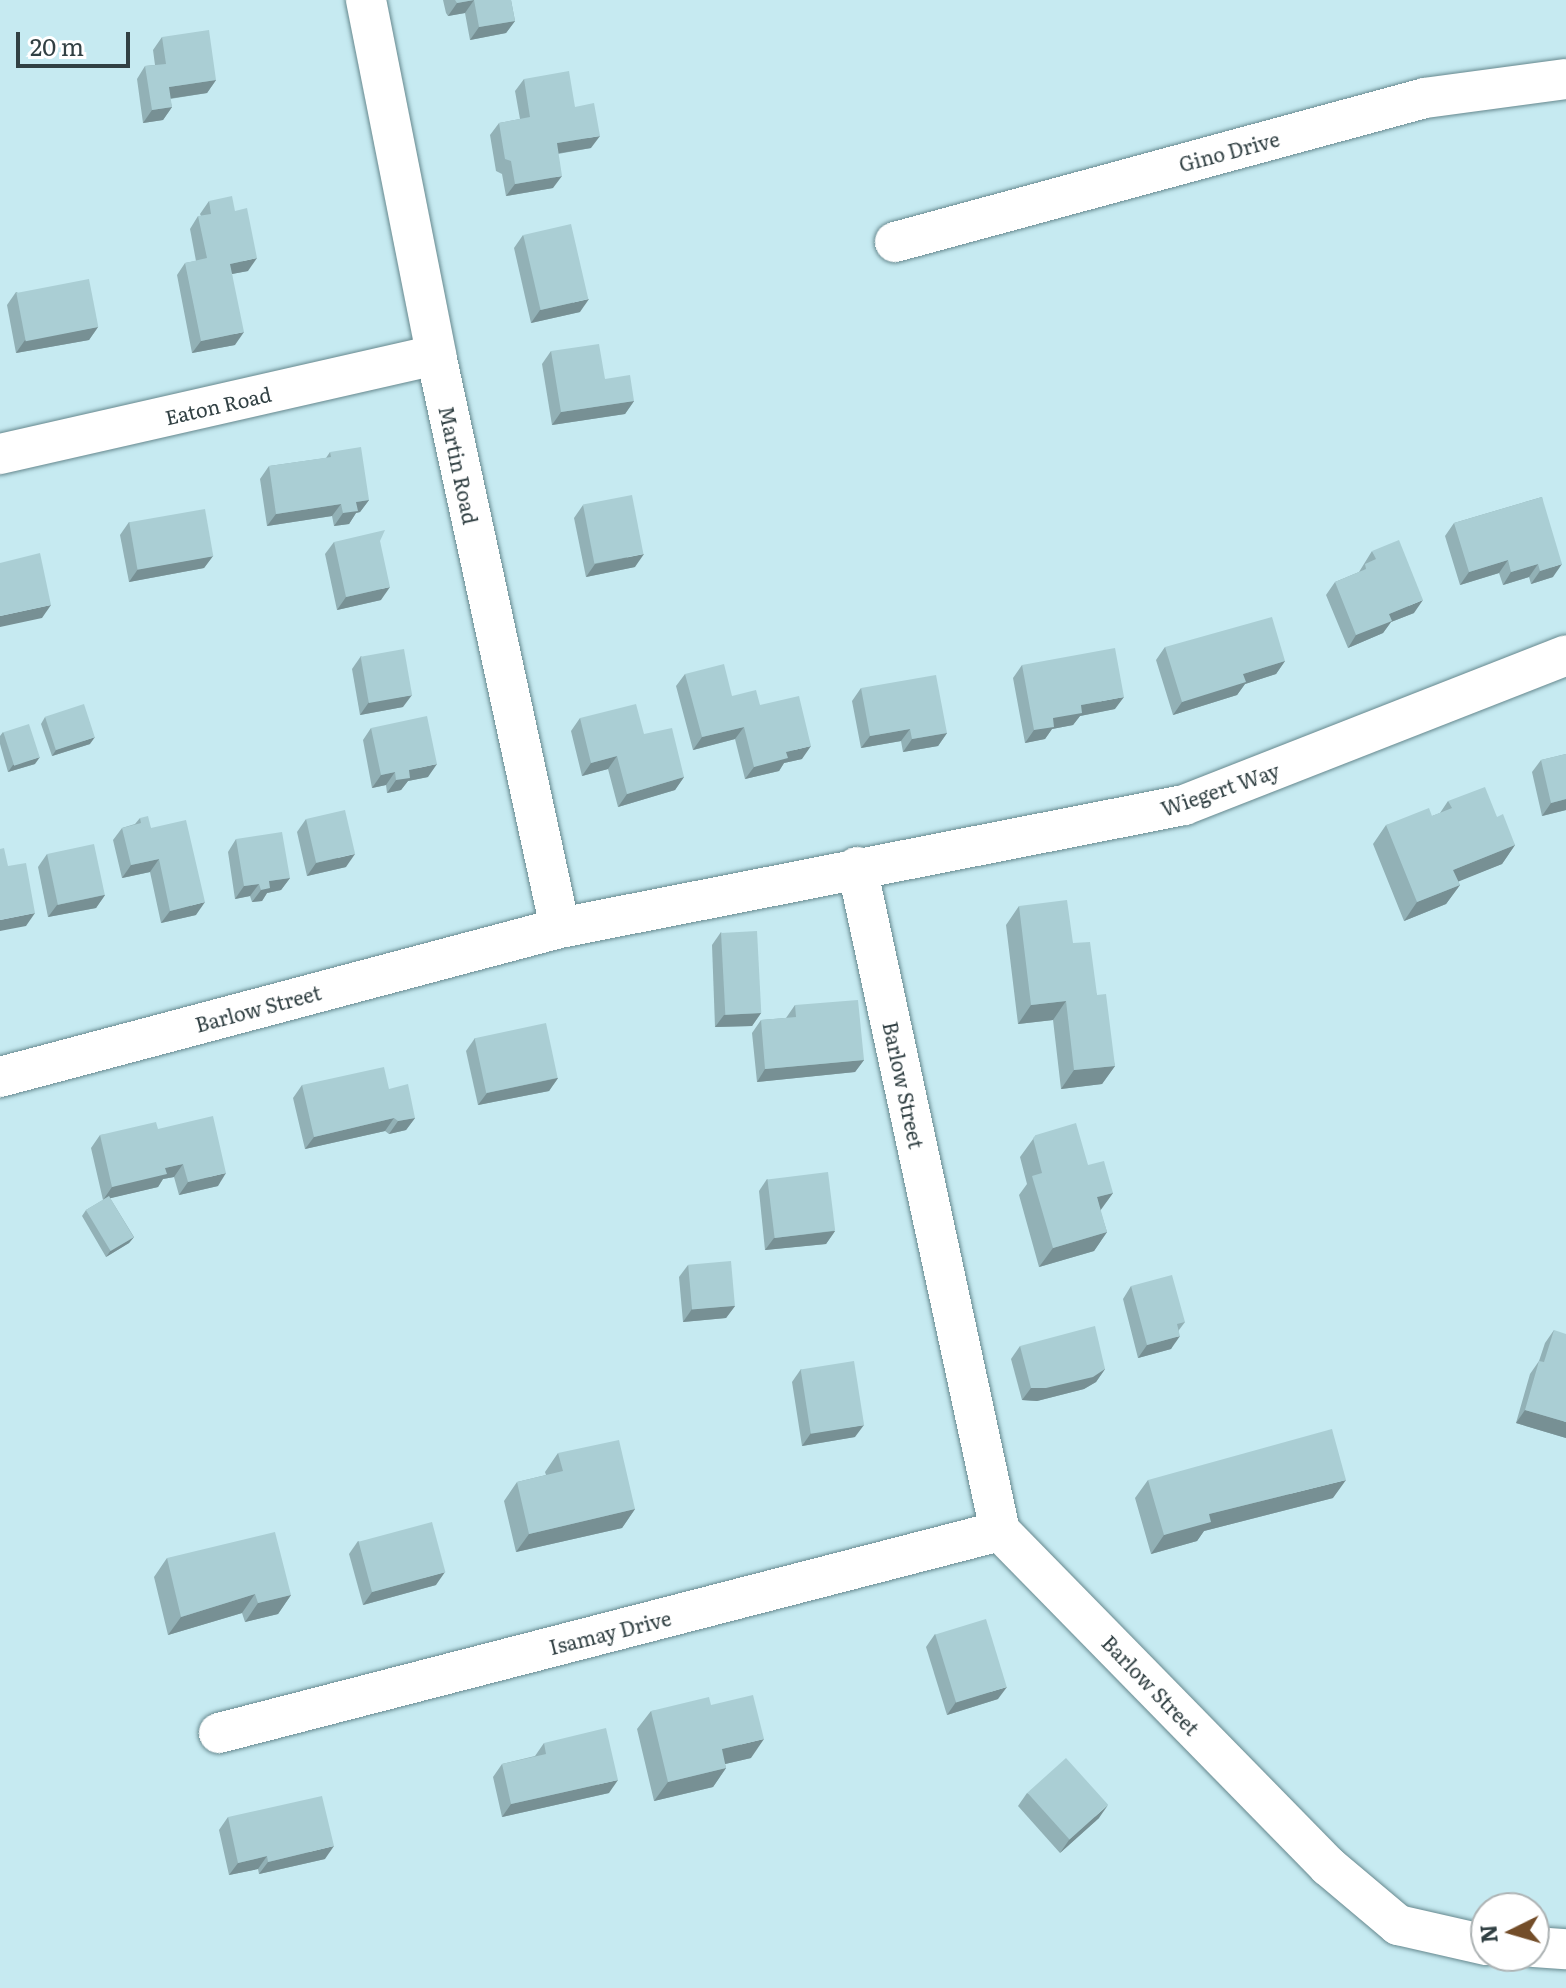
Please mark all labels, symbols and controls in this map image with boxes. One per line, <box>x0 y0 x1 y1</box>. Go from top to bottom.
scale bar <box>20 16 134 66</box>
text: 20 m <box>30 28 84 63</box>
street label: Gino Drive <box>1176 126 1282 176</box>
street label: Eaton Road <box>163 381 273 429</box>
street label: Martin Road <box>435 404 483 526</box>
street label: Wiegert Way <box>1158 758 1282 820</box>
street label: Barlow Street <box>192 980 324 1036</box>
street label: Barlow Street <box>879 1019 929 1151</box>
street label: Isamay Drive <box>546 1605 674 1659</box>
street label: Barlow Street <box>1097 1630 1205 1740</box>
north arrow <box>1470 1892 1550 1972</box>
text: N <box>1470 1923 1505 1945</box>

